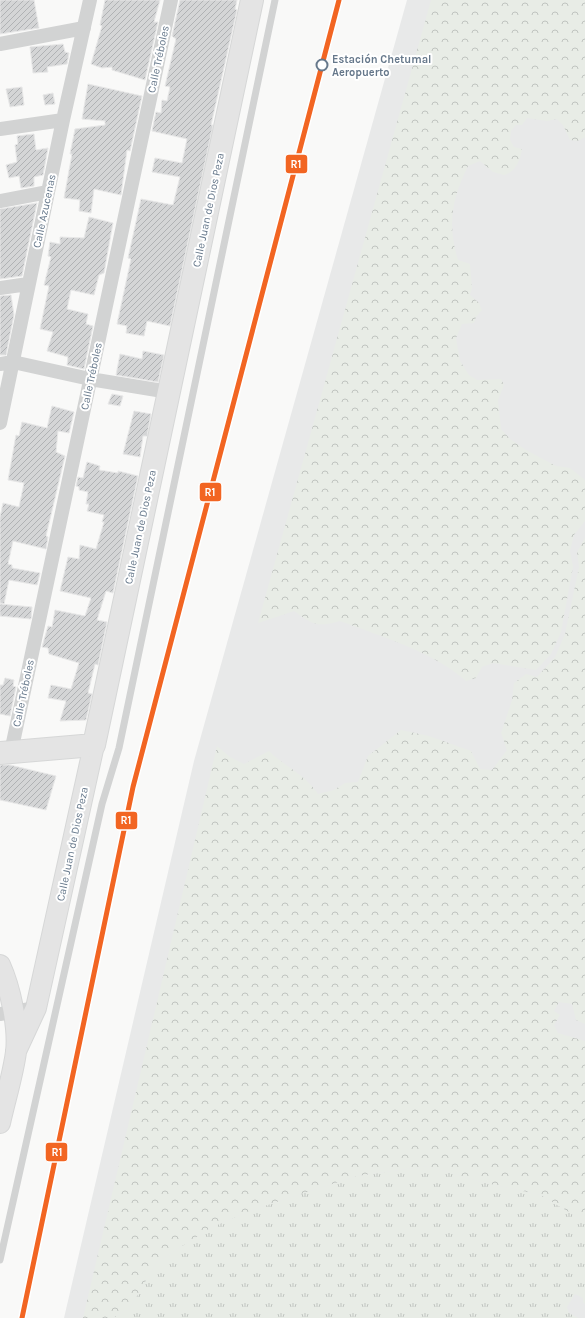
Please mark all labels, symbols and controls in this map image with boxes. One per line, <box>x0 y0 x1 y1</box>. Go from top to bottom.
street label: Calle Tréboles <box>145 24 172 94</box>
place label: Estación Chetumal Aeropuerto <box>332 53 431 79</box>
marker: Estación Chetumal Aeropuerto <box>315 58 329 72</box>
street label: Calle Juan de Dios Peza <box>190 152 227 268</box>
line badge: R1 <box>285 154 308 174</box>
text: R1 <box>290 158 302 171</box>
street label: Calle Azucenas <box>30 173 59 249</box>
street label: Calle Tréboles <box>78 341 105 411</box>
street label: Calle Juan de Dios Peza <box>122 469 159 585</box>
line badge: R1 <box>199 482 222 502</box>
text: R1 <box>204 486 216 499</box>
street label: Calle Tréboles <box>10 658 37 728</box>
street label: Calle Juan de Dios Peza <box>54 786 91 902</box>
line badge: R1 <box>115 811 138 830</box>
text: R1 <box>120 814 132 827</box>
line badge: R1 <box>45 1142 68 1162</box>
text: R1 <box>51 1146 63 1159</box>

